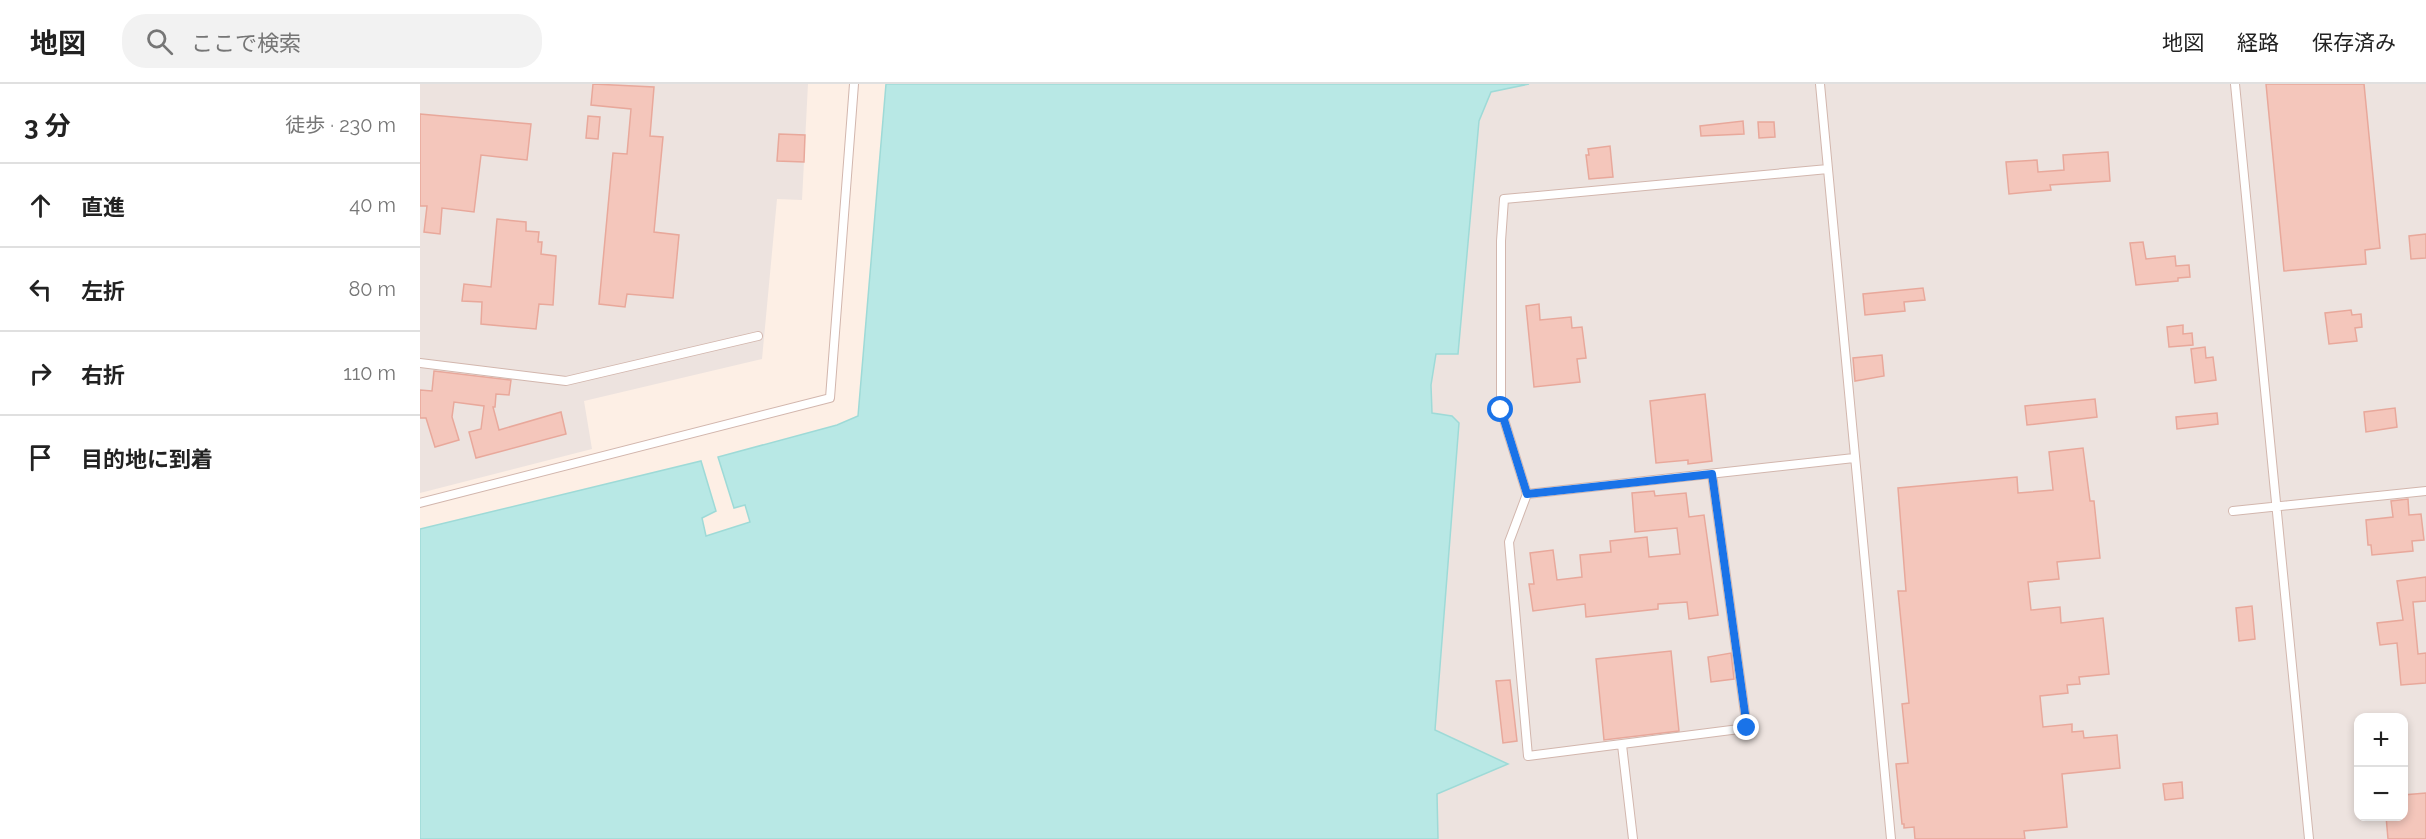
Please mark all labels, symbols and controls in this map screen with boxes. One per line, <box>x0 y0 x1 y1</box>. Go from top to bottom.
search box <box>122 14 542 68</box>
icon: search <box>143 25 176 58</box>
text: 地図 <box>30 27 86 60</box>
text: ここで検索 <box>191 30 301 56</box>
text: 地図 <box>2162 30 2204 55</box>
text: 経路 <box>2237 30 2279 55</box>
text: 保存済み <box>2312 30 2396 55</box>
text: 3 分 <box>24 111 71 141</box>
text: 徒歩 · 230 m <box>285 113 396 137</box>
icon: ahead <box>24 189 57 222</box>
text: 40 m <box>349 193 396 217</box>
text: 直進 <box>81 194 125 220</box>
icon: left <box>24 273 57 306</box>
text: 80 m <box>348 277 396 301</box>
text: 左折 <box>81 278 125 304</box>
icon: right <box>24 357 57 390</box>
text: 110 m <box>343 361 396 385</box>
text: 右折 <box>81 362 125 388</box>
route start <box>1487 396 1513 422</box>
icon: arrive <box>24 441 57 474</box>
text: 目的地に到着 <box>81 446 213 472</box>
map controls <box>2354 713 2408 821</box>
button: + <box>2354 713 2408 767</box>
route end <box>1733 714 1759 740</box>
button: − <box>2354 767 2408 821</box>

